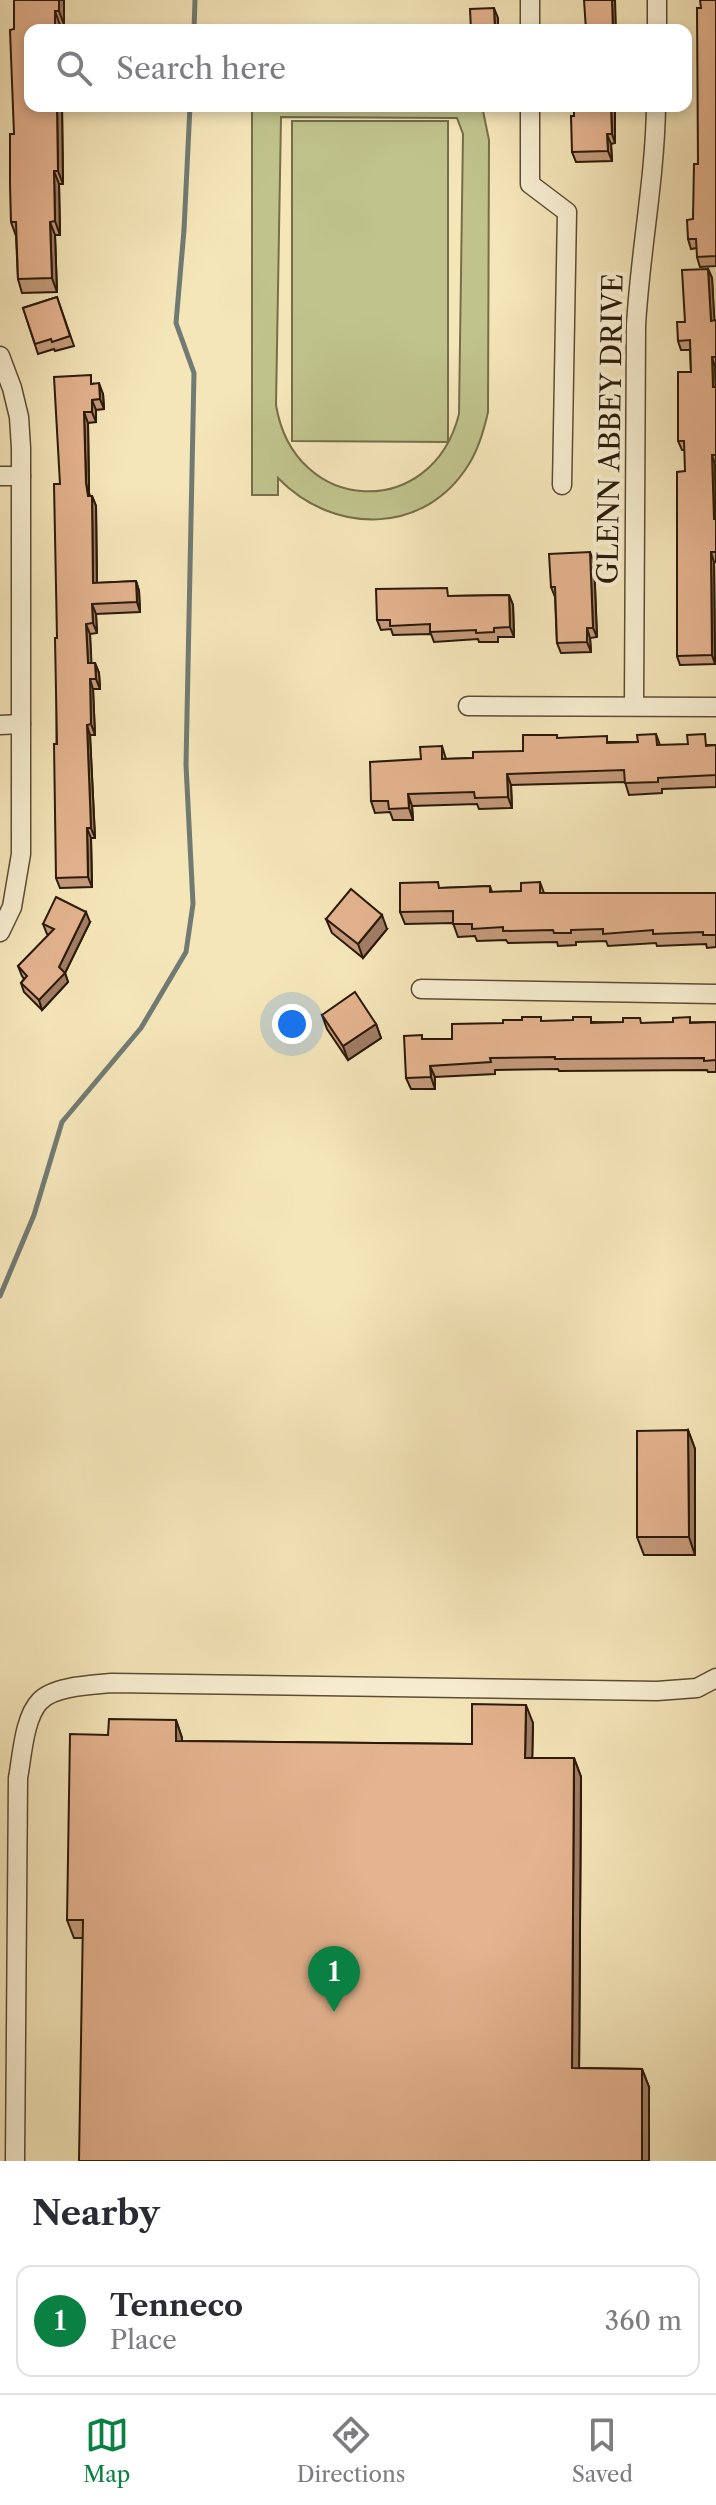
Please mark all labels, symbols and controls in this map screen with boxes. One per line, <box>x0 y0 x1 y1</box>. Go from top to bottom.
search box <box>24 24 692 112</box>
icon: search <box>52 46 96 90</box>
text: Search here <box>116 50 286 87</box>
street label: GLENN ABBEY DRIVE <box>590 273 630 585</box>
your location <box>272 1004 312 1044</box>
pin: 1 <box>308 1946 360 2012</box>
text: Nearby <box>32 2192 160 2234</box>
text: Tenneco <box>110 2287 243 2324</box>
text: 1 <box>54 2305 66 2337</box>
text: 360 m <box>605 2305 682 2337</box>
text: Place <box>110 2324 177 2356</box>
tab: Map <box>83 2413 130 2488</box>
tab: Directions <box>297 2413 405 2488</box>
tab: Saved <box>572 2413 633 2488</box>

